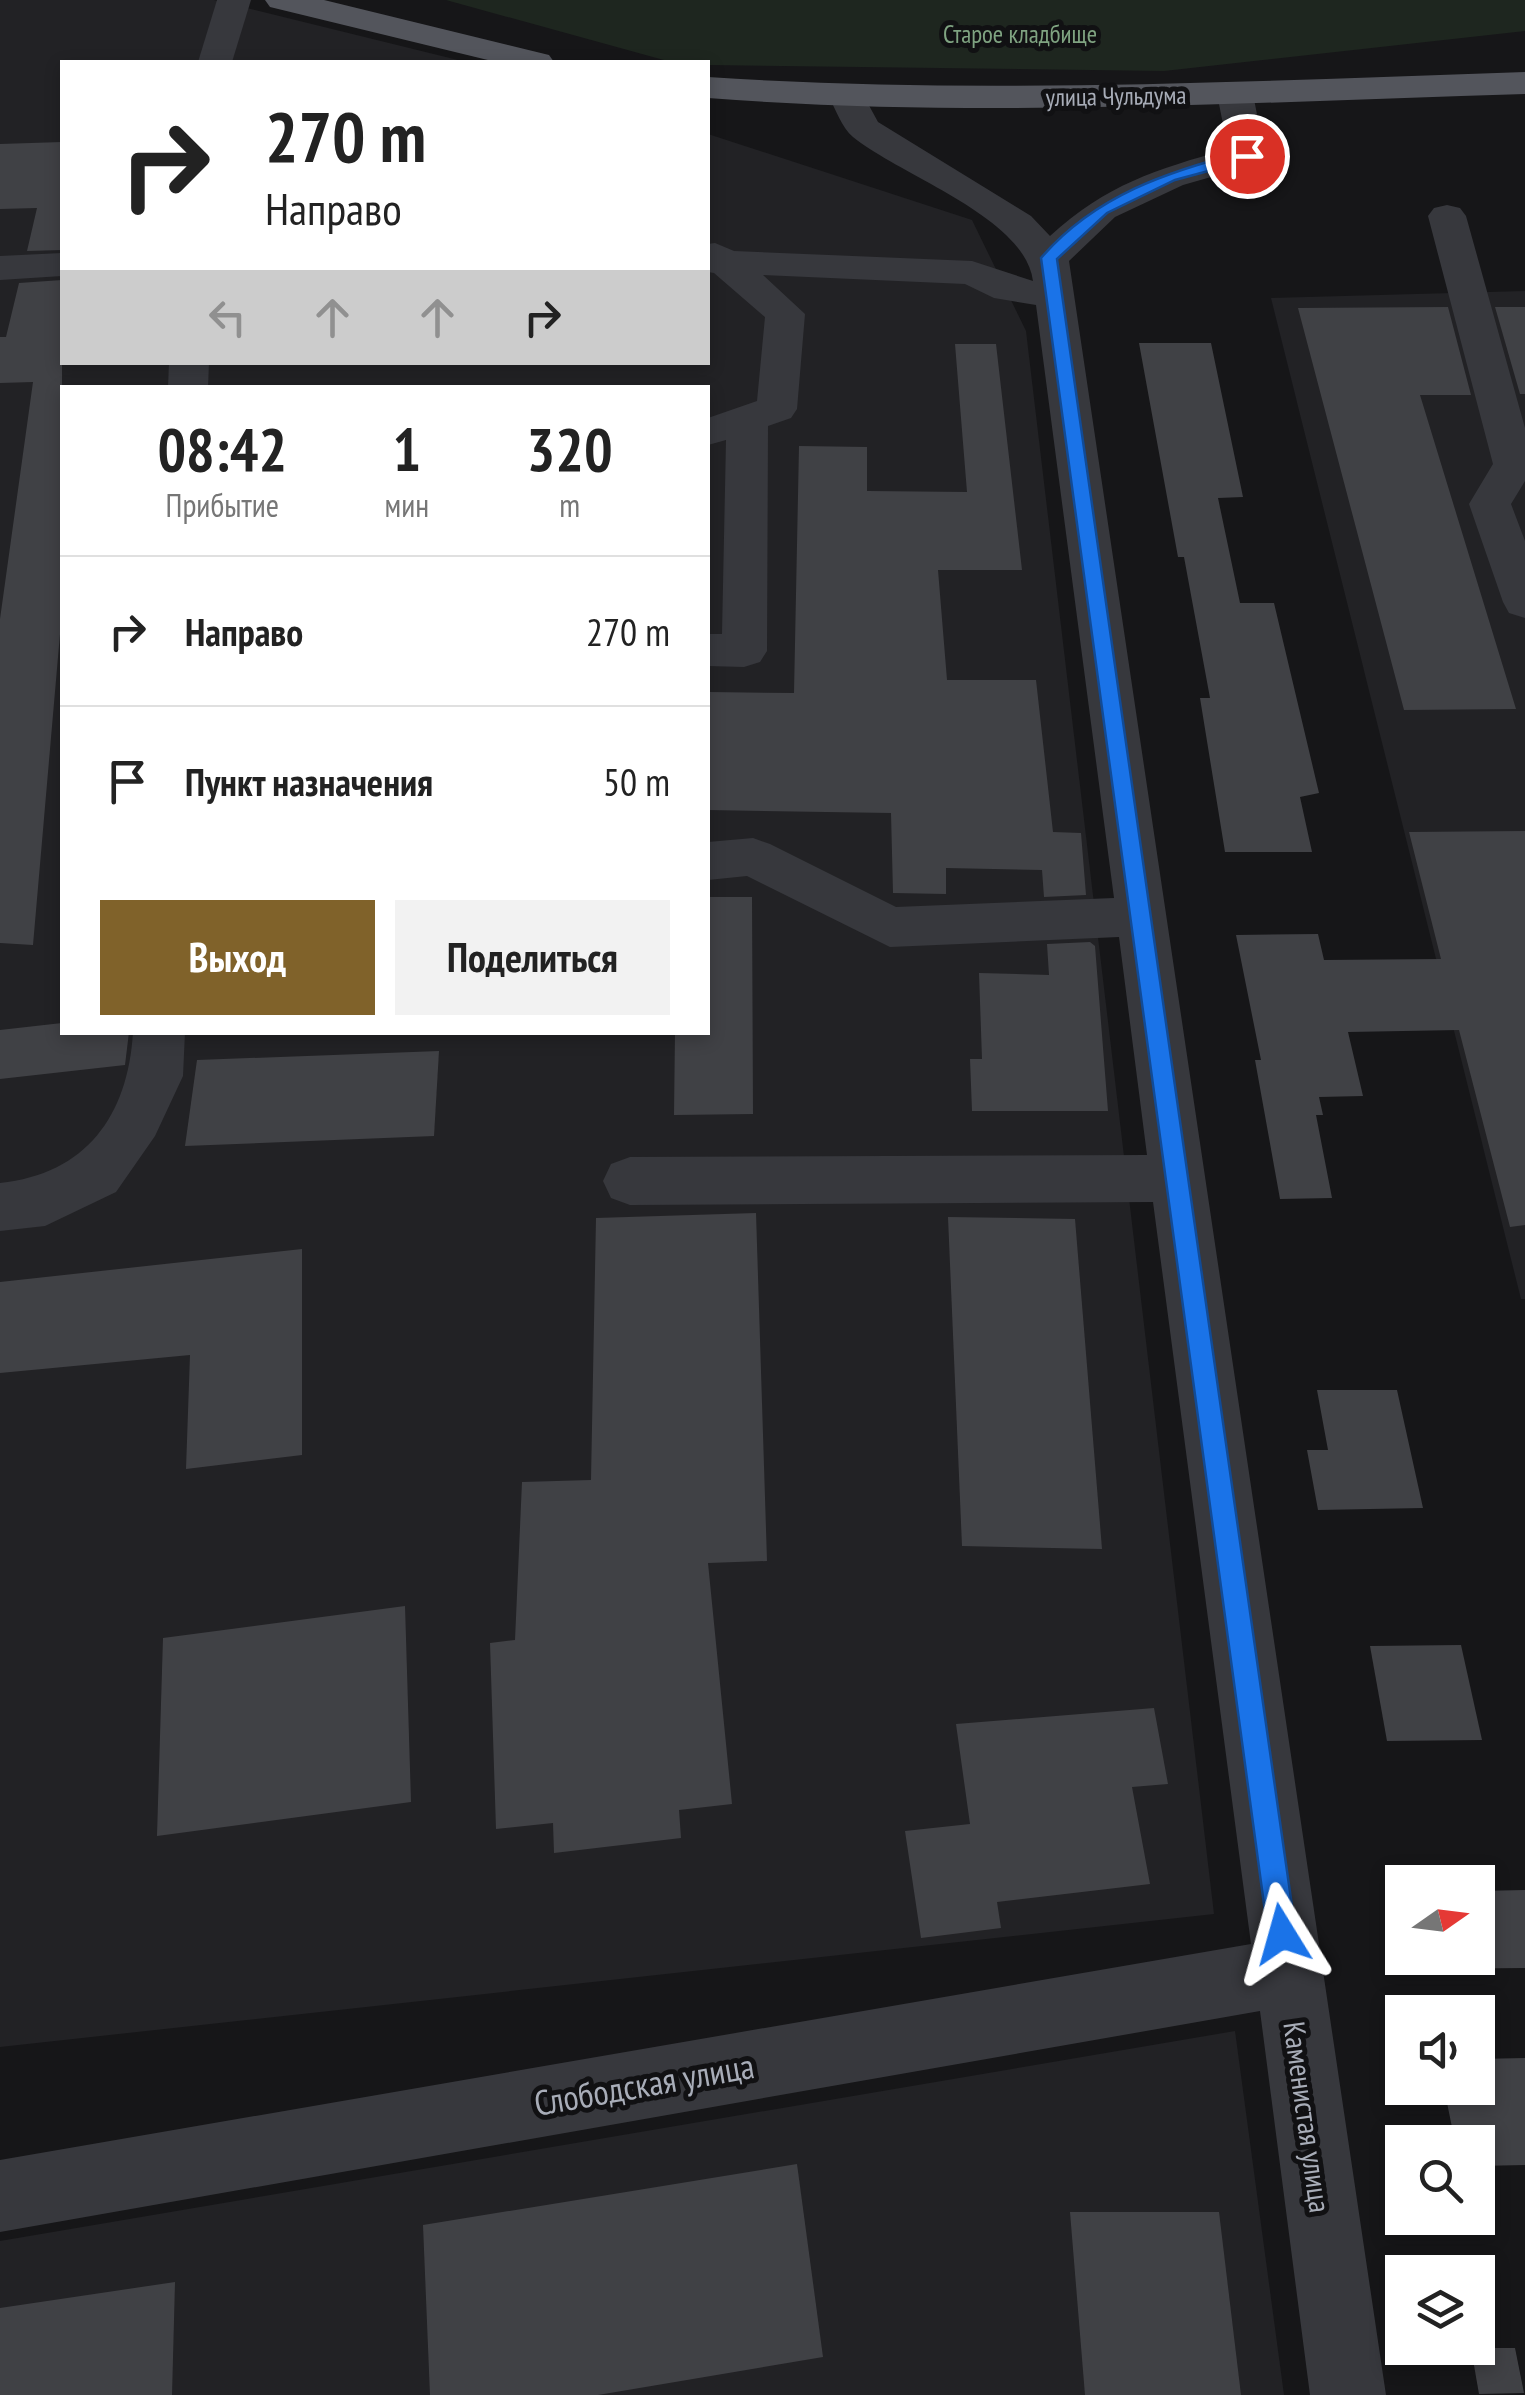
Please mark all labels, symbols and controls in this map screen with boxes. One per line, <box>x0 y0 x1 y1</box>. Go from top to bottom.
park label: Старое кладбище <box>943 18 1097 50</box>
street label: улица Чульдума <box>1045 79 1187 113</box>
text: 270 m <box>265 91 426 181</box>
icon: right <box>100 100 230 230</box>
pin <box>1205 114 1290 199</box>
icon: arrive <box>1220 129 1275 184</box>
text: Направо <box>265 179 402 237</box>
icon: left <box>200 290 255 345</box>
icon: ahead <box>305 290 360 345</box>
icon: ahead <box>410 290 465 345</box>
icon: right <box>515 290 570 345</box>
text: 08:42 <box>157 410 287 488</box>
text: 1 <box>393 410 421 488</box>
text: 320 <box>527 410 613 488</box>
text: Прибытие <box>166 484 279 526</box>
text: мин <box>385 484 429 526</box>
text: m <box>559 484 580 526</box>
icon: right <box>100 604 155 659</box>
text: Направо <box>185 607 303 656</box>
text: 270 m <box>586 607 670 656</box>
icon: arrive <box>100 754 155 809</box>
text: Пункт назначения <box>185 757 433 806</box>
text: 50 m <box>603 757 670 806</box>
button: Выход <box>100 900 375 1015</box>
button: Поделиться <box>395 900 670 1015</box>
north arrow <box>1385 1865 1495 1975</box>
map controls <box>1385 1865 1495 2365</box>
position arrow <box>1230 1882 1334 1986</box>
button: sound <box>1385 1995 1495 2105</box>
street label: Каменистая улица <box>1275 2019 1341 2215</box>
street label: Слободская улица <box>531 2042 757 2126</box>
button: search <box>1385 2125 1495 2235</box>
button: layers <box>1385 2255 1495 2365</box>

